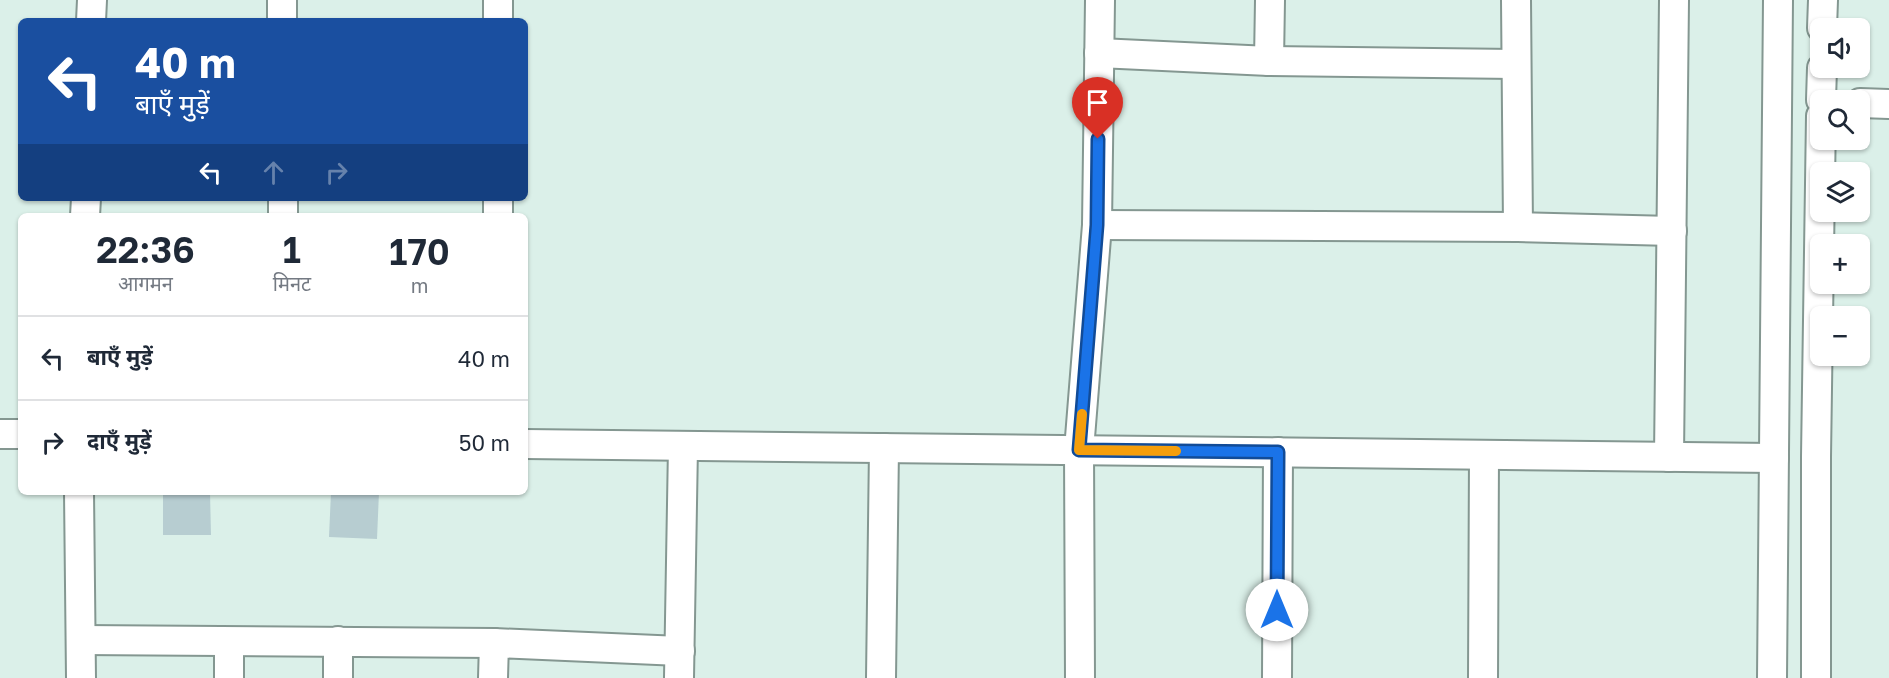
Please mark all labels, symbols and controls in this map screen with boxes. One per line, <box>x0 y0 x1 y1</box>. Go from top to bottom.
map controls <box>1810 18 1870 366</box>
button: sound <box>1810 18 1870 78</box>
text: 40 m <box>135 37 236 87</box>
icon: left <box>36 42 114 120</box>
pin <box>1072 77 1123 139</box>
icon: arrive <box>1081 86 1114 119</box>
text: बाएँ मुड़ें <box>135 88 210 120</box>
button: search <box>1810 90 1870 150</box>
icon: left <box>194 156 227 189</box>
icon: ahead <box>257 156 290 189</box>
icon: right <box>320 156 353 189</box>
button: layers <box>1810 162 1870 222</box>
text: 22:36 <box>96 228 195 271</box>
text: 1 <box>283 228 301 271</box>
text: 170 <box>389 230 450 273</box>
button: + <box>1810 234 1870 294</box>
text: आगमन <box>118 271 173 295</box>
text: मिनट <box>273 271 311 295</box>
text: m <box>411 273 428 297</box>
button: − <box>1810 306 1870 366</box>
icon: left <box>36 342 69 375</box>
text: बाएँ मुड़ें <box>87 343 153 370</box>
text: 40 m <box>458 345 510 372</box>
icon: right <box>36 426 69 459</box>
text: दाएँ मुड़ें <box>87 427 152 454</box>
text: 50 m <box>459 429 510 456</box>
position arrow <box>1245 578 1309 642</box>

